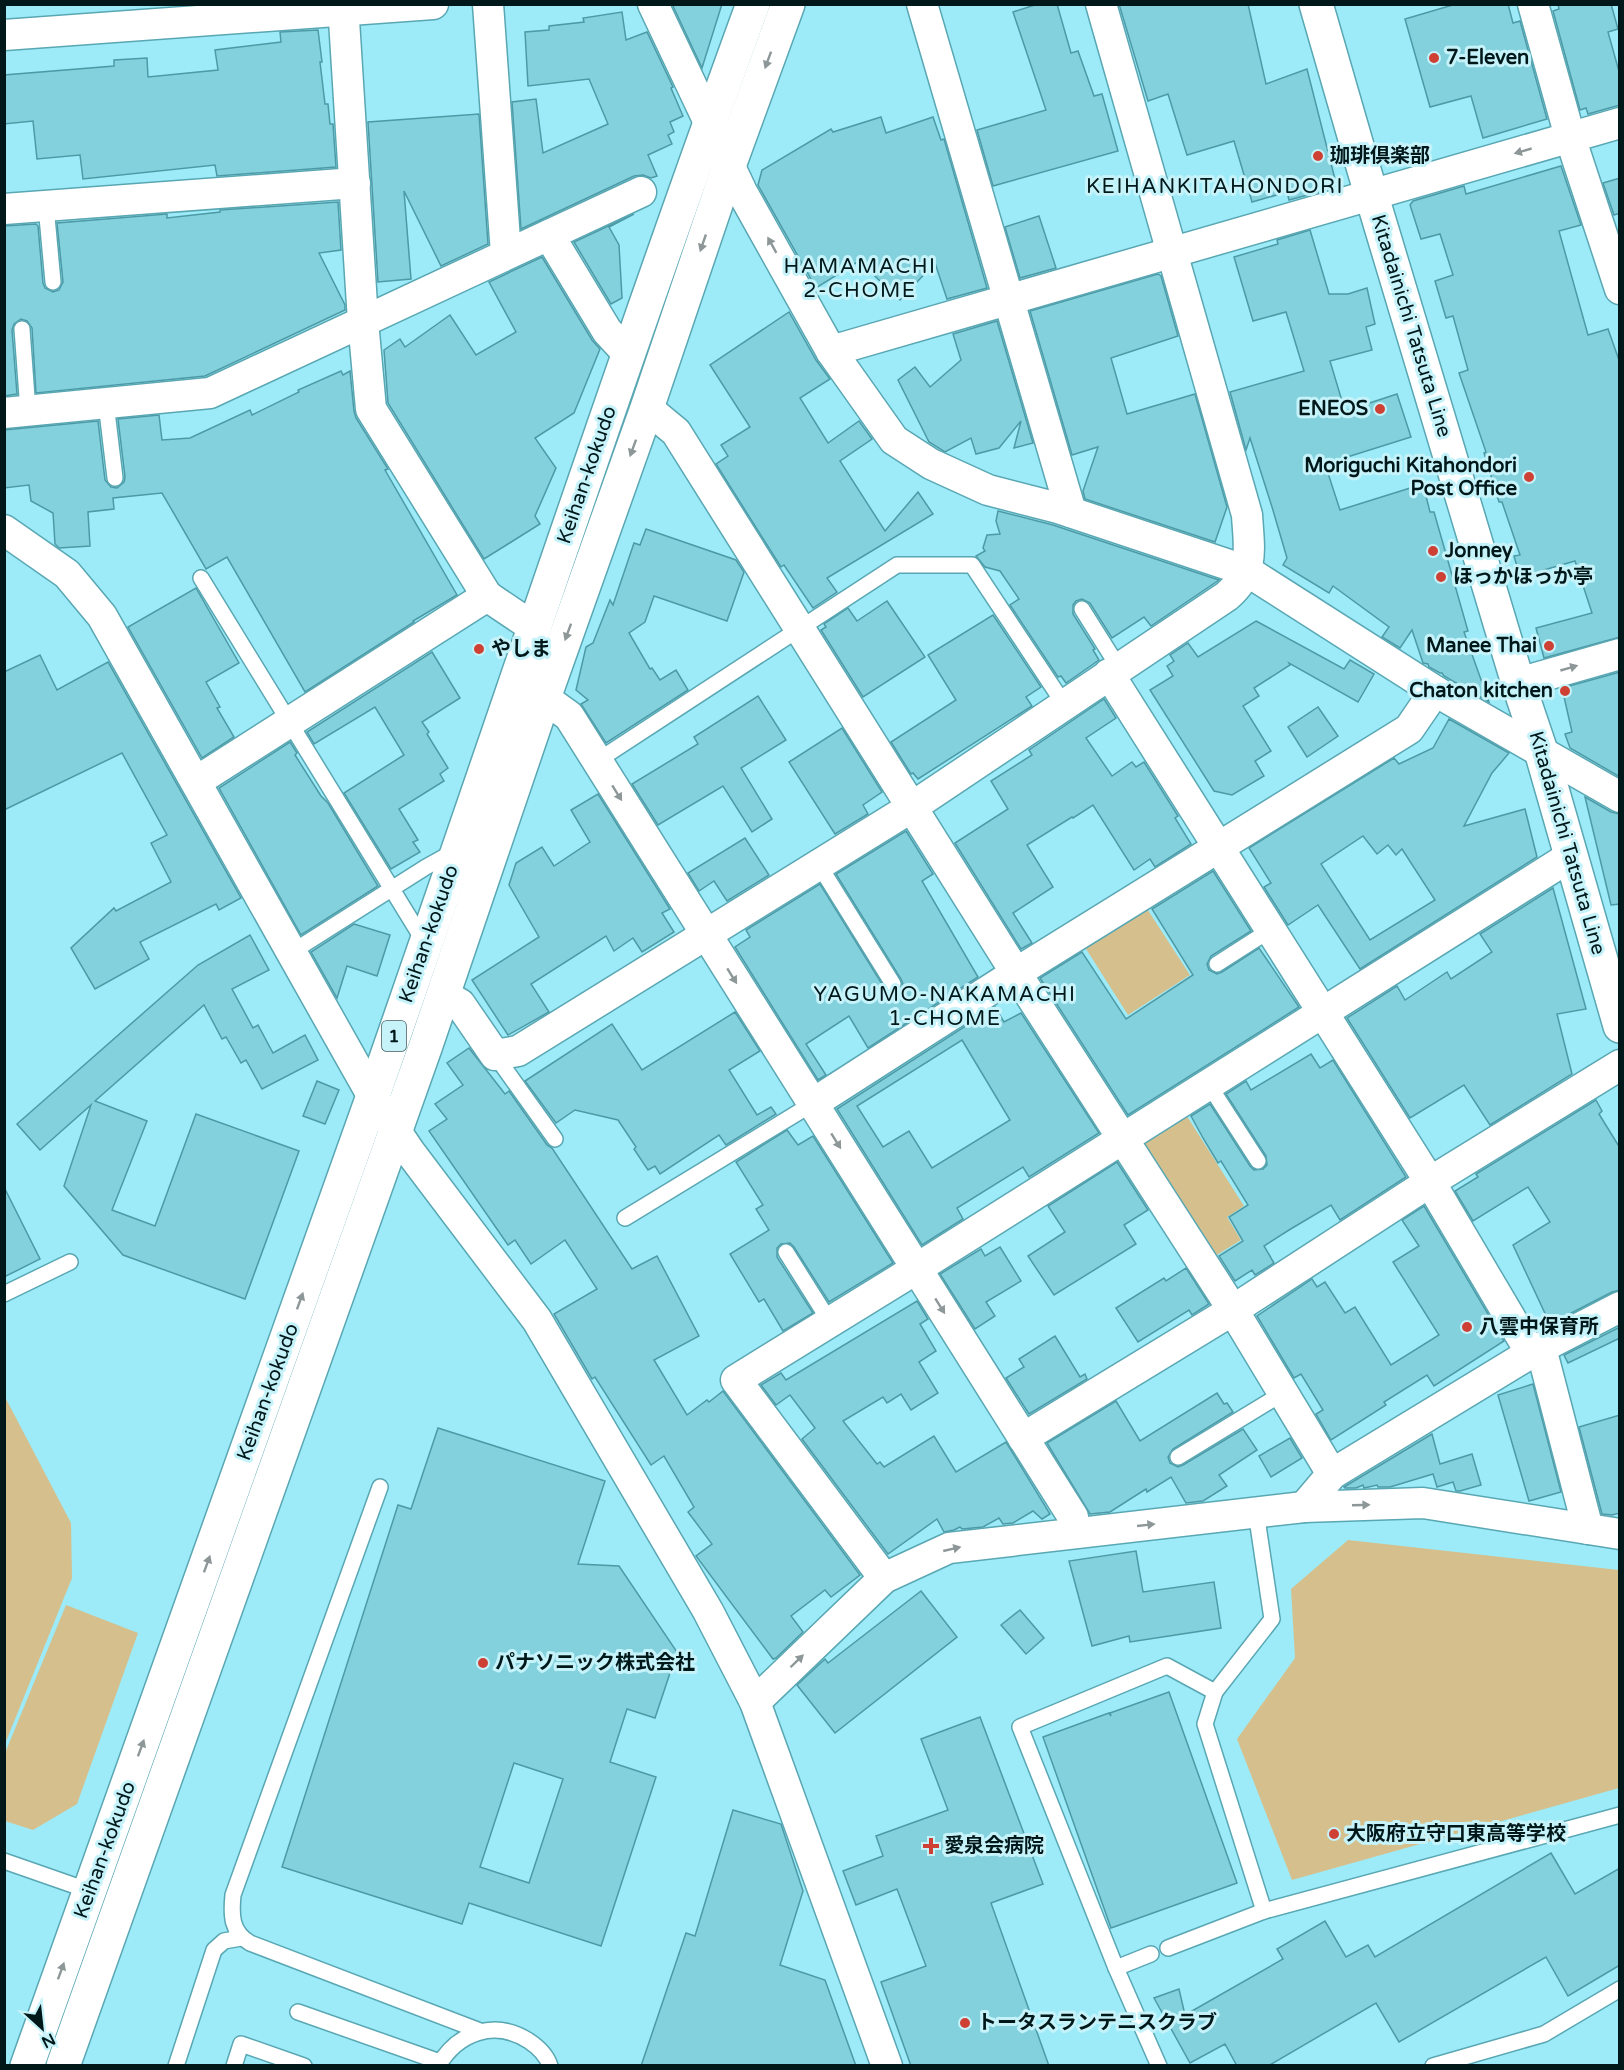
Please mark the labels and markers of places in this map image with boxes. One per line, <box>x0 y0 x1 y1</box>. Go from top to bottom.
place label: 7-Eleven <box>1446 46 1529 70</box>
marker: 7-Eleven <box>1427 51 1441 65</box>
place label: 珈琲倶楽部 <box>1330 144 1430 168</box>
marker: 珈琲倶楽部 <box>1311 149 1325 163</box>
place label: ENEOS <box>1298 397 1368 421</box>
marker: ENEOS <box>1373 402 1387 416</box>
place label: Moriguchi Kitahondori Post Office <box>1304 454 1517 501</box>
marker: Moriguchi Kitahondori Post Office <box>1522 470 1536 484</box>
place label: Jonney <box>1444 539 1513 563</box>
marker: Jonney <box>1426 544 1440 558</box>
place label: ほっかほっか亭 <box>1453 565 1593 589</box>
marker: ほっかほっか亭 <box>1434 570 1448 584</box>
place label: Manee Thai <box>1426 634 1537 658</box>
place label: やしま <box>491 637 551 661</box>
marker: Manee Thai <box>1542 639 1556 653</box>
marker: やしま <box>472 642 486 656</box>
place label: Chaton kitchen <box>1409 679 1553 703</box>
marker: Chaton kitchen <box>1558 684 1572 698</box>
place label: 八雲中保育所 <box>1479 1315 1599 1339</box>
marker: 八雲中保育所 <box>1460 1320 1474 1334</box>
place label: パナソニック株式会社 <box>495 1651 695 1675</box>
marker: パナソニック株式会社 <box>476 1656 490 1670</box>
place label: 大阪府立守口東高等学校 <box>1346 1822 1566 1846</box>
marker: 大阪府立守口東高等学校 <box>1327 1827 1341 1841</box>
place label: 愛泉会病院 <box>944 1834 1044 1858</box>
marker: 愛泉会病院 <box>922 1837 940 1855</box>
place label: トータスランテニスクラブ <box>977 2011 1217 2035</box>
marker: トータスランテニスクラブ <box>958 2016 972 2030</box>

